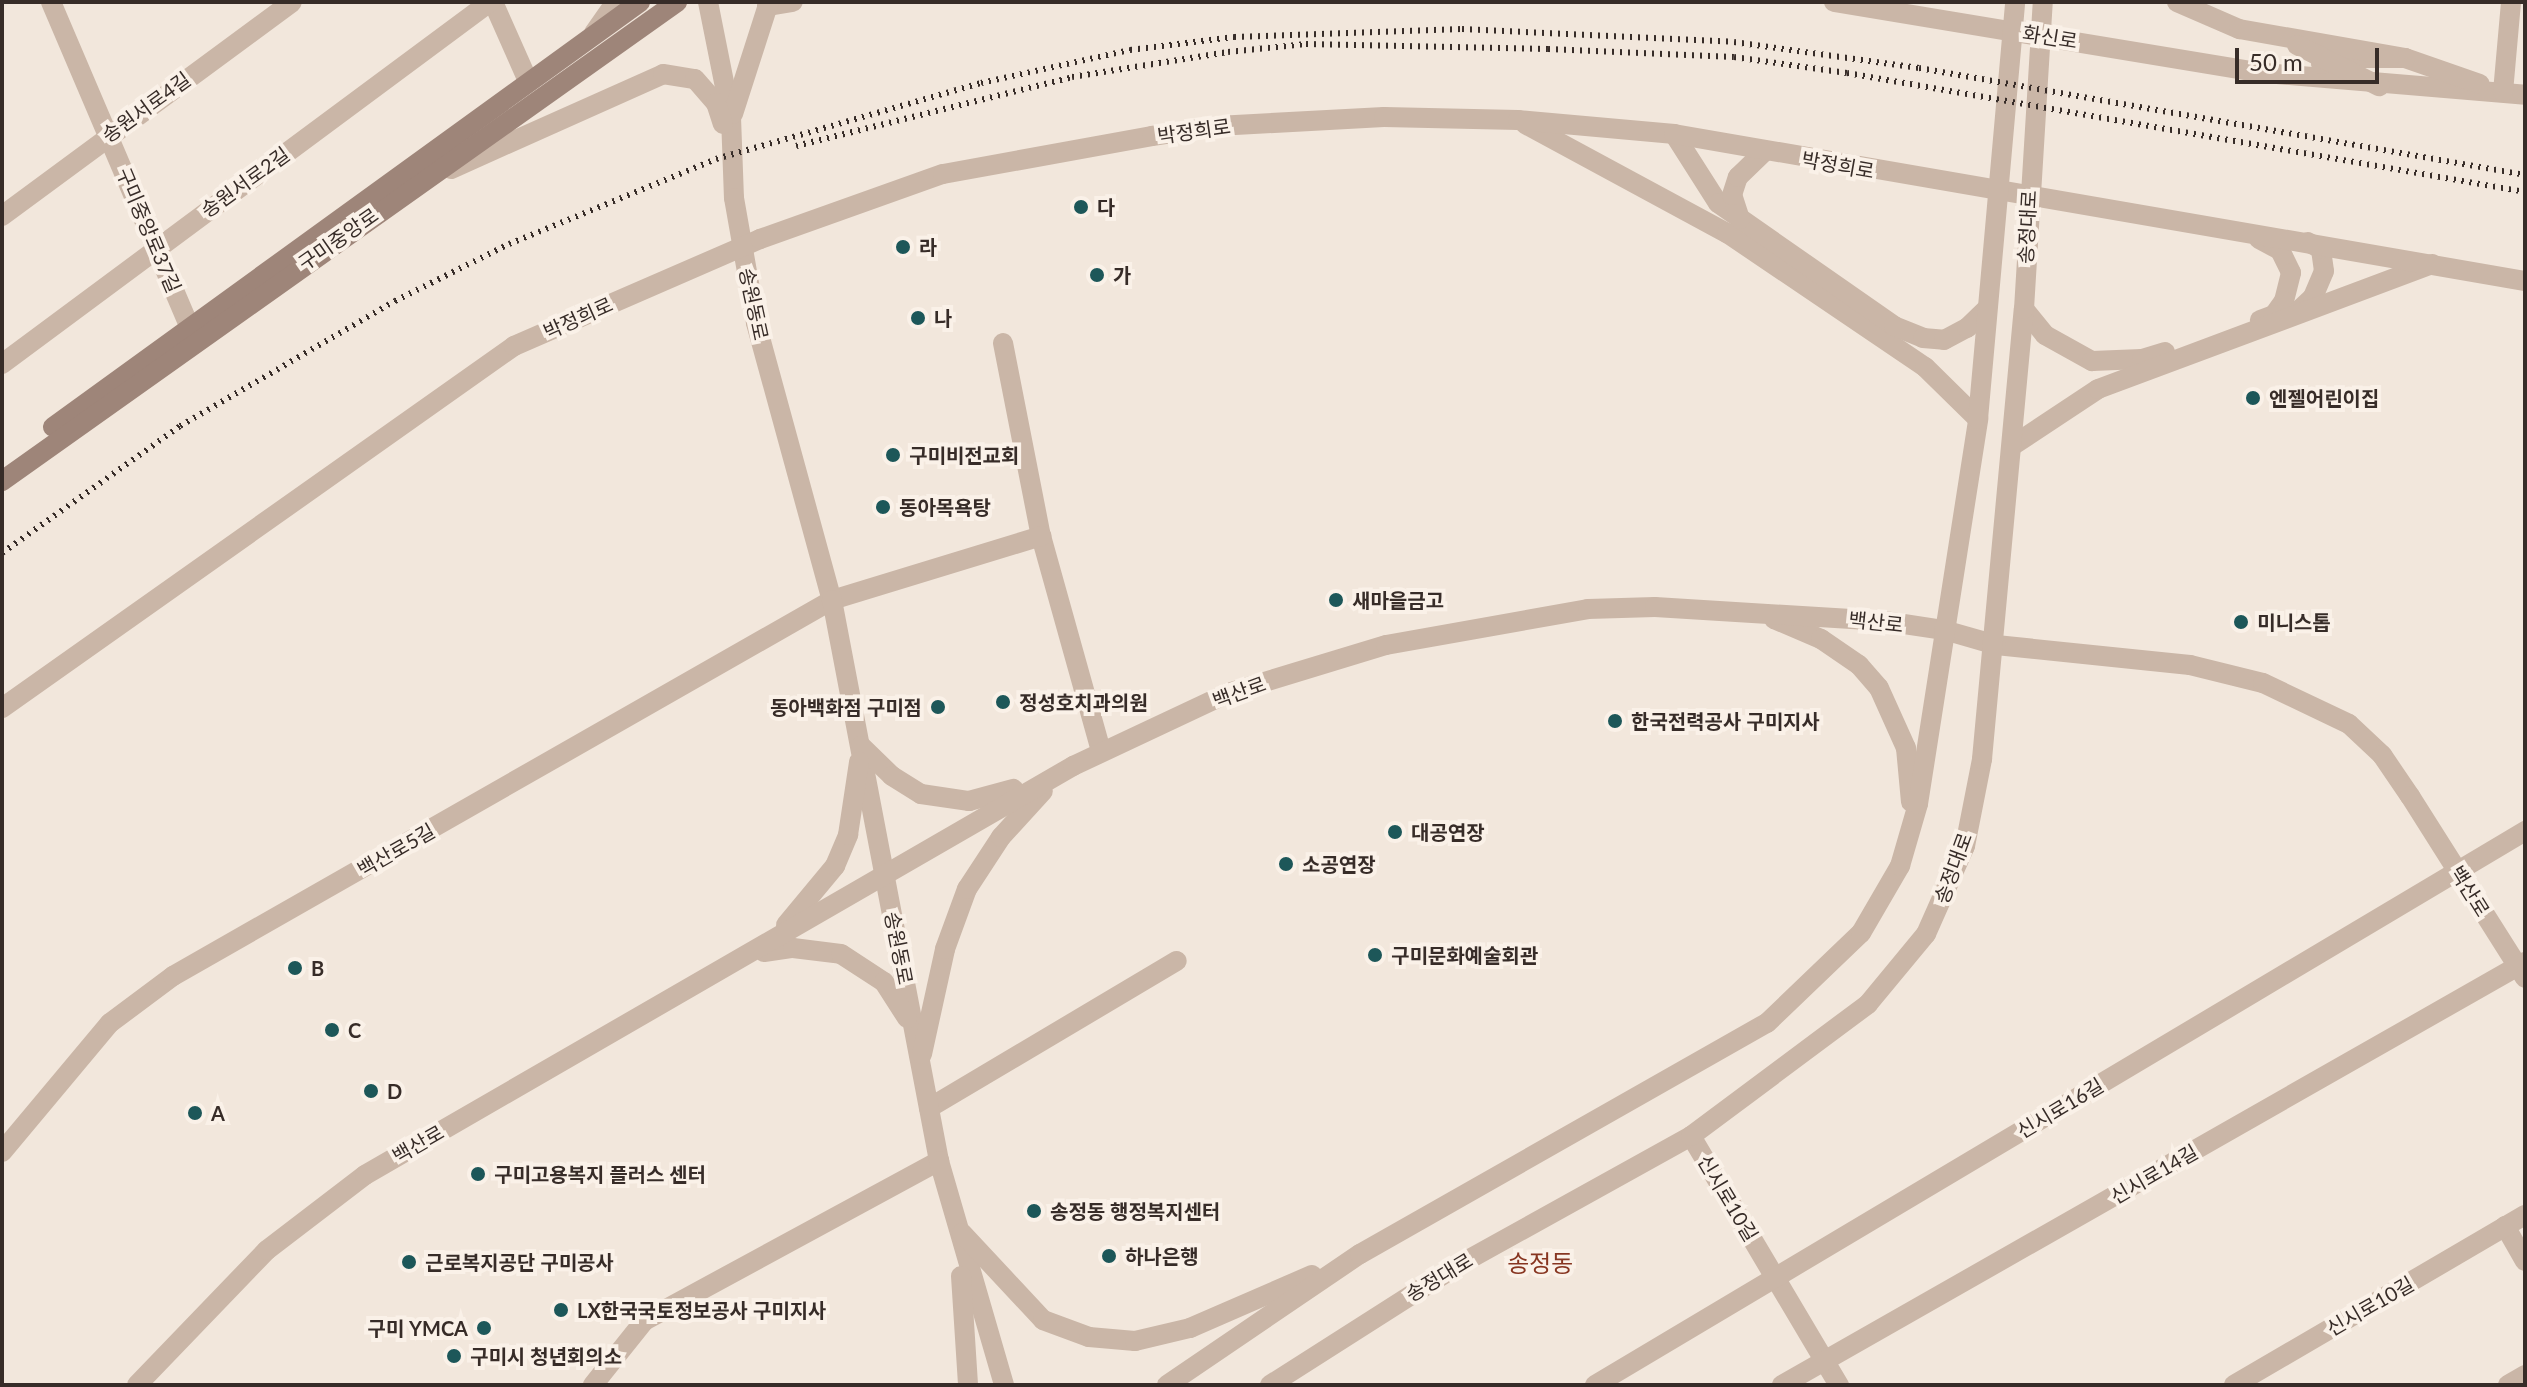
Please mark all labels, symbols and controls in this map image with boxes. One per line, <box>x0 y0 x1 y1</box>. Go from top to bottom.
street label: 화신로 <box>2021 21 2079 53</box>
scale bar <box>2239 32 2383 82</box>
text: 50 m <box>2249 47 2303 76</box>
street label: 송원서로4길 <box>97 67 195 147</box>
street label: 박정희로 <box>1156 114 1232 148</box>
street label: 송원서로2길 <box>196 142 294 222</box>
street label: 박정희로 <box>1800 147 1876 183</box>
street label: 구미중앙로37길 <box>112 164 186 296</box>
street label: 송정대로 <box>2013 190 2041 264</box>
place label: 다 <box>1097 195 1115 219</box>
marker: 다 <box>1072 198 1090 216</box>
street label: 구미중앙로 <box>293 203 383 275</box>
place label: 라 <box>919 235 937 259</box>
marker: 라 <box>894 238 912 256</box>
place label: 가 <box>1113 263 1131 287</box>
street label: 송원동로 <box>735 266 773 342</box>
marker: 가 <box>1088 266 1106 284</box>
street label: 박정희로 <box>540 292 616 344</box>
place label: 나 <box>934 306 952 330</box>
marker: 나 <box>909 309 927 327</box>
place label: 엔젤어린이집 <box>2269 386 2379 410</box>
marker: 엔젤어린이집 <box>2244 389 2262 407</box>
place label: 구미비전교회 <box>909 443 1019 467</box>
marker: 구미비전교회 <box>884 446 902 464</box>
place label: 동아목욕탕 <box>899 495 991 519</box>
marker: 동아목욕탕 <box>874 498 892 516</box>
place label: 새마을금고 <box>1352 588 1444 612</box>
marker: 새마을금고 <box>1327 591 1345 609</box>
street label: 백산로 <box>1847 607 1905 637</box>
place label: 미니스톱 <box>2257 610 2331 634</box>
marker: 미니스톱 <box>2232 613 2250 631</box>
street label: 백산로 <box>1209 671 1269 713</box>
place label: 정성호치과의원 <box>1019 690 1148 714</box>
marker: 정성호치과의원 <box>994 693 1012 711</box>
place label: 동아백화점 구미점 <box>770 695 922 719</box>
marker: 동아백화점 구미점 <box>929 698 947 716</box>
place label: 한국전력공사 구미지사 <box>1631 709 1820 733</box>
marker: 한국전력공사 구미지사 <box>1606 712 1624 730</box>
street label: 백산로5길 <box>353 818 439 882</box>
place label: 대공연장 <box>1411 820 1485 844</box>
marker: 대공연장 <box>1386 823 1404 841</box>
street label: 송정대로 <box>1929 829 1977 907</box>
place label: 소공연장 <box>1302 852 1376 876</box>
marker: 소공연장 <box>1277 855 1295 873</box>
street label: 백산로 <box>2445 861 2495 921</box>
street label: 송원동로 <box>880 910 918 986</box>
place label: 구미문화예술회관 <box>1391 943 1538 967</box>
marker: 구미문화예술회관 <box>1366 946 1384 964</box>
place label: B <box>311 956 324 980</box>
marker: B <box>286 959 304 977</box>
place label: C <box>348 1018 361 1042</box>
marker: C <box>323 1021 341 1039</box>
street label: 신시로16길 <box>2012 1073 2108 1143</box>
place label: D <box>387 1079 402 1103</box>
marker: D <box>362 1082 380 1100</box>
place label: A <box>211 1101 225 1125</box>
marker: A <box>186 1104 204 1122</box>
street label: 백산로 <box>388 1120 448 1168</box>
street label: 신시로14길 <box>2106 1139 2202 1209</box>
street label: 신시로10길 <box>1693 1150 1763 1246</box>
place label: 구미고용복지 플러스 센터 <box>494 1162 706 1186</box>
marker: 구미고용복지 플러스 센터 <box>469 1165 487 1183</box>
place label: 송정동 행정복지센터 <box>1050 1199 1220 1223</box>
marker: 송정동 행정복지센터 <box>1025 1202 1043 1220</box>
place label: 하나은행 <box>1125 1244 1199 1268</box>
marker: 하나은행 <box>1100 1247 1118 1265</box>
street label: 송정대로 <box>1401 1248 1477 1306</box>
district label: 송정동 <box>1507 1249 1573 1277</box>
place label: 근로복지공단 구미공사 <box>425 1250 614 1274</box>
marker: 근로복지공단 구미공사 <box>400 1253 418 1271</box>
street label: 신시로10길 <box>2322 1271 2418 1341</box>
place label: LX한국국토정보공사 구미지사 <box>577 1298 826 1322</box>
marker: LX한국국토정보공사 구미지사 <box>552 1301 570 1319</box>
place label: 구미 YMCA <box>367 1316 468 1340</box>
marker: 구미 YMCA <box>475 1319 493 1337</box>
place label: 구미시 청년회의소 <box>470 1344 622 1368</box>
marker: 구미시 청년회의소 <box>445 1347 463 1365</box>

